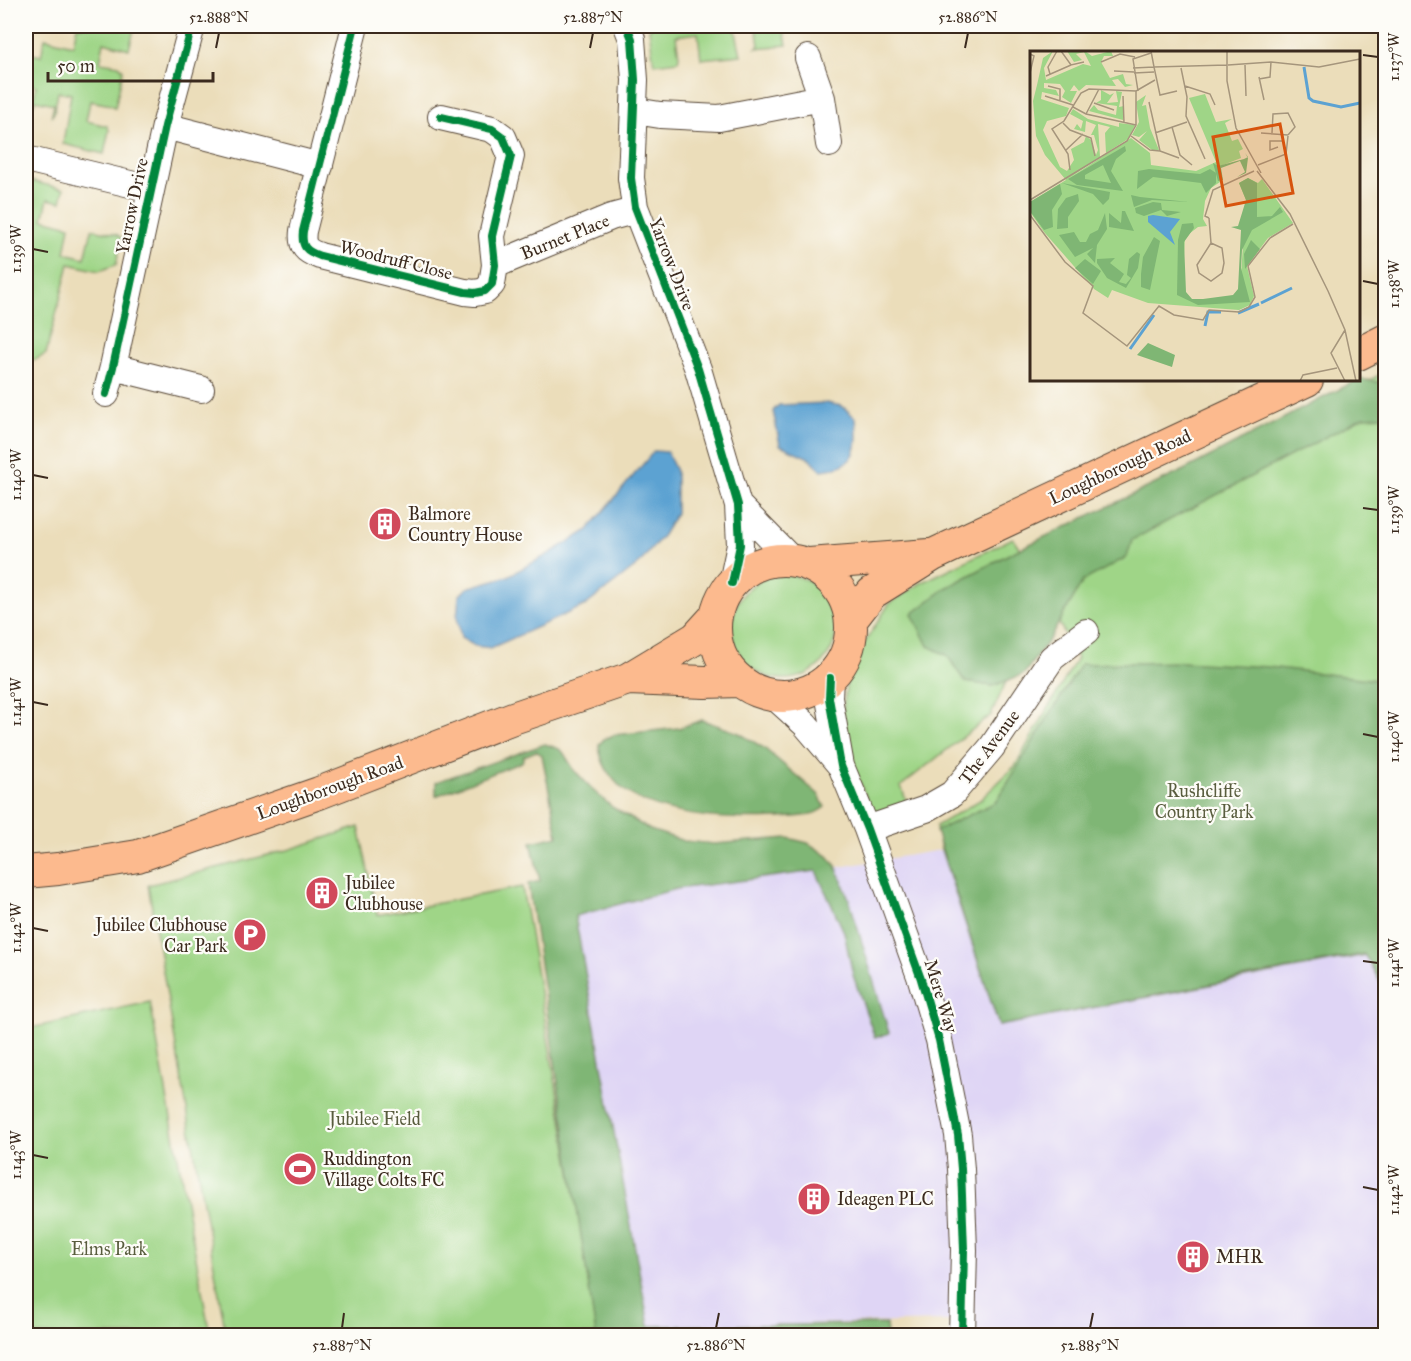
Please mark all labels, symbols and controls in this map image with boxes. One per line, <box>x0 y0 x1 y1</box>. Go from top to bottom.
text: 52.888°N <box>189 8 249 26</box>
text: 52.887°N <box>563 8 623 26</box>
text: 52.886°N <box>938 8 998 26</box>
text: 1.137°W <box>1385 32 1403 81</box>
scale bar <box>48 45 213 83</box>
inset map <box>1030 51 1360 381</box>
text: 50 m <box>57 55 95 77</box>
street label: Yarrow Drive <box>111 156 153 256</box>
street label: Burnet Place <box>517 209 613 265</box>
street label: Yarrow Drive <box>644 214 700 314</box>
text: 1.139°W <box>7 224 25 273</box>
street label: Woodruff Close <box>337 235 455 285</box>
text: 1.138°W <box>1385 259 1403 308</box>
street label: Loughborough Road <box>1045 424 1195 511</box>
text: 1.140°W <box>7 448 25 501</box>
text: 1.139°W <box>1385 485 1403 534</box>
place label: Balmore Country House <box>408 503 522 546</box>
building icon: Balmore Country House <box>367 506 403 542</box>
text: 1.141°W <box>7 677 25 726</box>
street label: The Avenue <box>954 705 1024 789</box>
text: 1.140°W <box>1385 710 1403 763</box>
street label: Loughborough Road <box>254 751 407 826</box>
park label: Rushcliffe Country Park <box>1155 780 1254 823</box>
place label: Jubilee Clubhouse <box>343 872 423 915</box>
building icon: Jubilee Clubhouse <box>304 875 340 911</box>
text: 1.142°W <box>7 902 25 953</box>
place label: Jubilee Clubhouse Car Park <box>93 914 228 957</box>
parking icon: Jubilee Clubhouse Car Park <box>232 917 268 953</box>
text: 1.141°W <box>1385 938 1403 987</box>
street label: Mere Way <box>919 956 963 1036</box>
park label: Jubilee Field <box>327 1108 421 1131</box>
text: 1.143°W <box>7 1130 25 1180</box>
place label: Ruddington Village Colts FC <box>322 1148 445 1192</box>
sports icon: Ruddington Village Colts FC <box>282 1151 318 1187</box>
text: 1.142°W <box>1385 1164 1403 1215</box>
building icon: Ideagen PLC <box>796 1181 832 1217</box>
place label: Ideagen PLC <box>837 1188 934 1211</box>
park label: Elms Park <box>71 1238 148 1260</box>
building icon: MHR <box>1175 1239 1211 1275</box>
place label: MHR <box>1216 1246 1264 1268</box>
text: 52.887°N <box>312 1336 372 1354</box>
text: 52.886°N <box>686 1336 746 1354</box>
text: 52.885°N <box>1061 1336 1120 1354</box>

